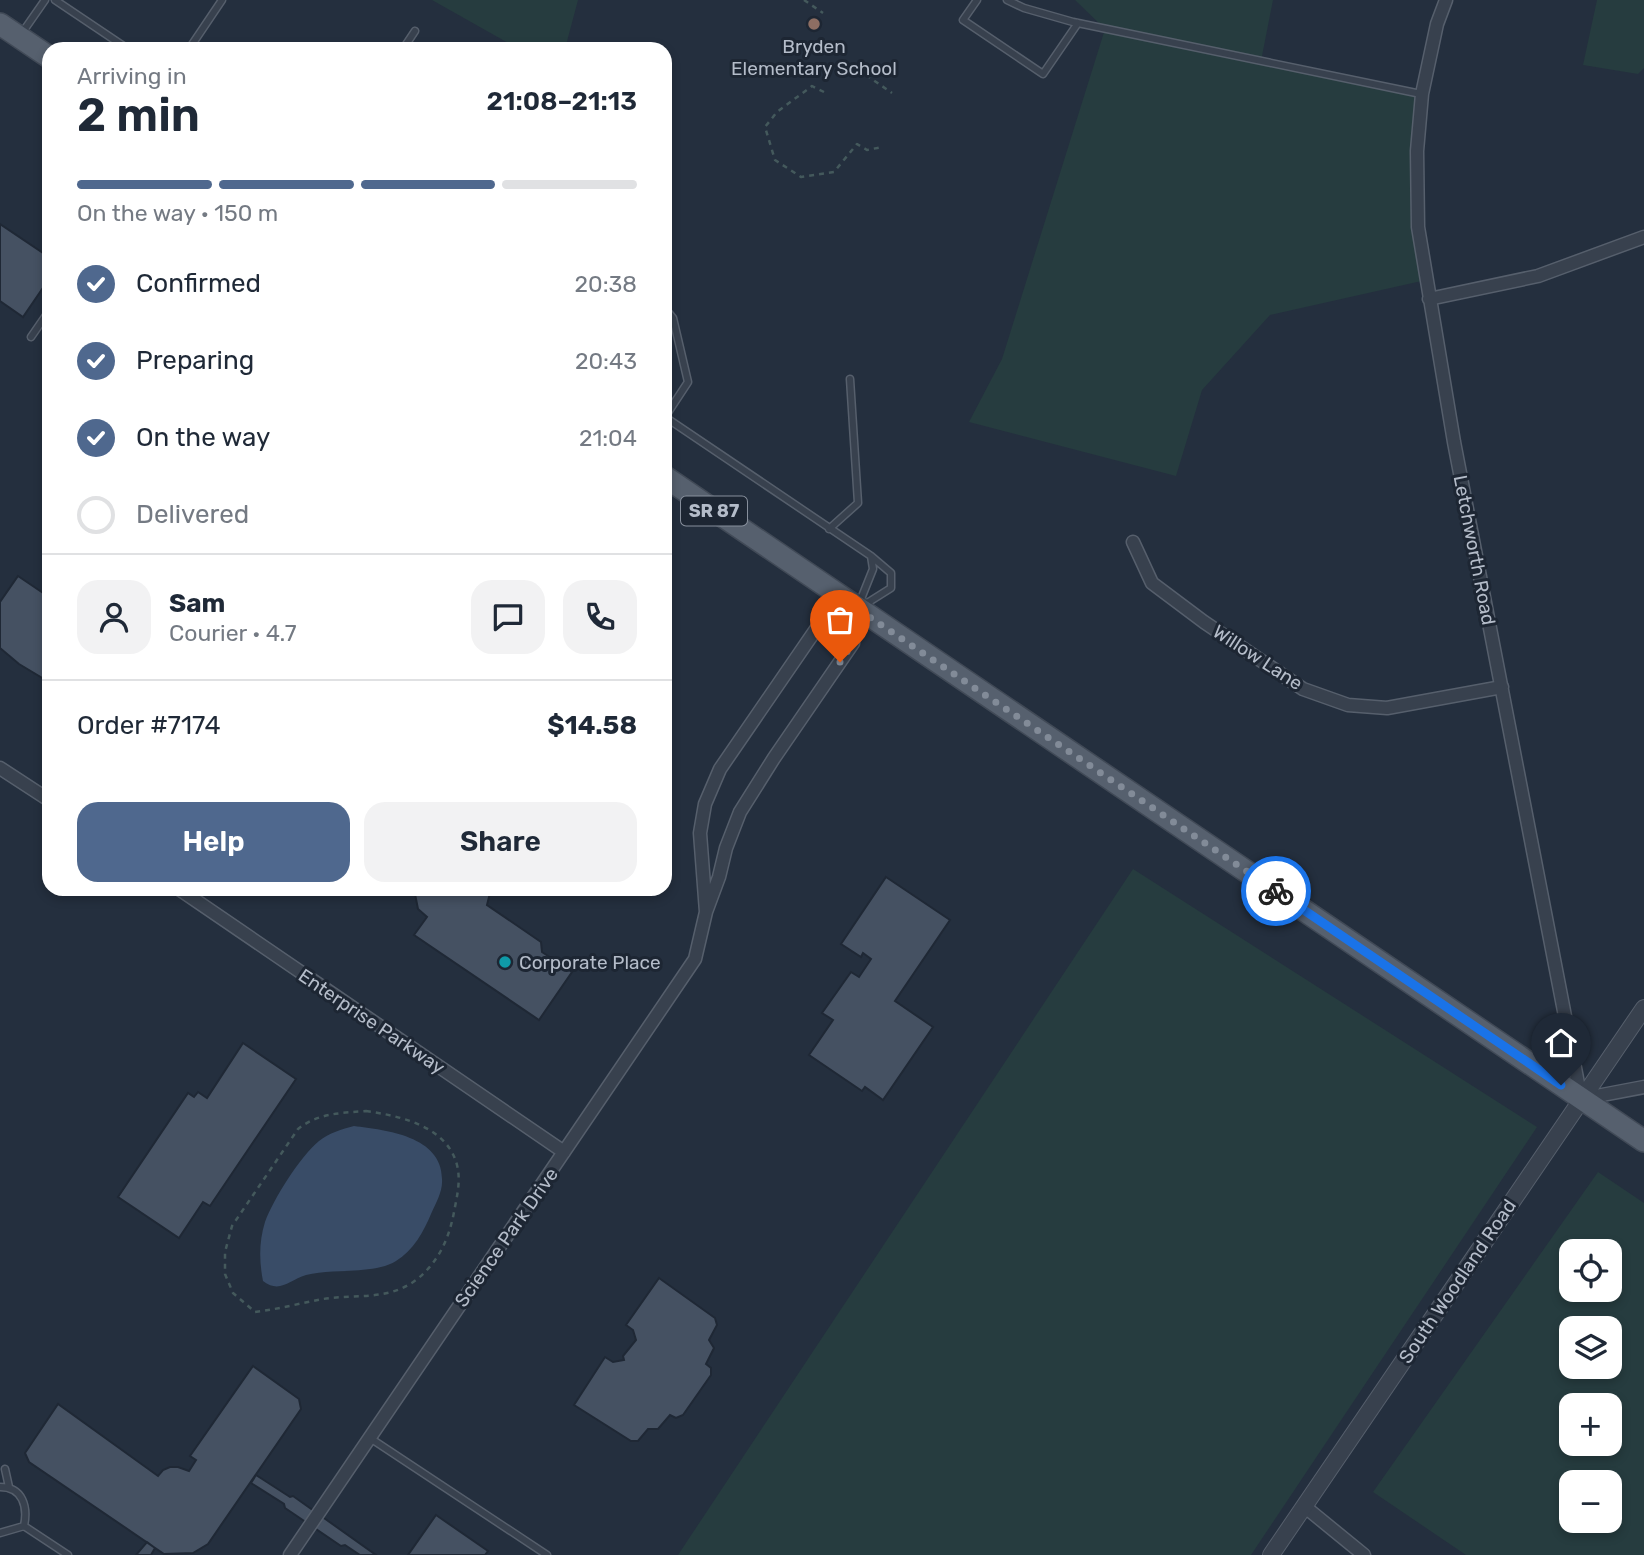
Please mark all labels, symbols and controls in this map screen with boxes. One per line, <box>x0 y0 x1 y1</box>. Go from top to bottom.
marker: Bryden Elementary School <box>806 16 822 32</box>
place label: Bryden Elementary School <box>731 35 897 80</box>
text: Arriving in <box>77 62 187 90</box>
text: 21:08–21:13 <box>487 86 637 117</box>
text: 2 min <box>77 88 200 143</box>
text: On the way · 150 m <box>77 199 278 227</box>
icon: check <box>77 265 115 303</box>
text: Confirmed <box>136 268 261 299</box>
text: 20:38 <box>575 270 637 298</box>
icon: check <box>77 342 115 380</box>
text: Preparing <box>136 345 254 376</box>
text: 20:43 <box>575 347 637 375</box>
icon: check <box>77 419 115 457</box>
text: On the way <box>136 422 270 453</box>
text: 21:04 <box>579 424 637 452</box>
street label: Letchworth Road <box>1449 473 1500 627</box>
road number: SR 87 <box>681 496 747 526</box>
text: Delivered <box>136 499 249 530</box>
button: person <box>77 580 151 654</box>
button: chat <box>471 580 545 654</box>
button: phone <box>563 580 637 654</box>
text: Sam <box>169 588 225 619</box>
pin <box>810 590 870 662</box>
icon: bag <box>821 601 859 639</box>
text: Courier · 4.7 <box>169 619 296 647</box>
street label: Willow Lane <box>1208 620 1307 695</box>
text: Order #7174 <box>77 710 221 741</box>
text: $14.58 <box>547 710 637 741</box>
button: Help <box>77 802 350 882</box>
button: Share <box>364 802 637 882</box>
courier <box>1241 856 1311 926</box>
icon: bike <box>1257 872 1295 910</box>
place label: Corporate Place <box>519 951 661 974</box>
marker: Corporate Place <box>497 954 513 970</box>
street label: Enterprise Parkway <box>294 964 449 1079</box>
pin <box>1531 1013 1591 1085</box>
icon: home <box>1542 1024 1580 1062</box>
street label: Science Park Drive <box>450 1163 563 1311</box>
street label: South Woodland Road <box>1394 1195 1521 1368</box>
map controls <box>1559 1239 1622 1533</box>
button: locate <box>1559 1239 1622 1302</box>
button: layers <box>1559 1316 1622 1379</box>
button: + <box>1559 1393 1622 1456</box>
button: − <box>1559 1470 1622 1533</box>

